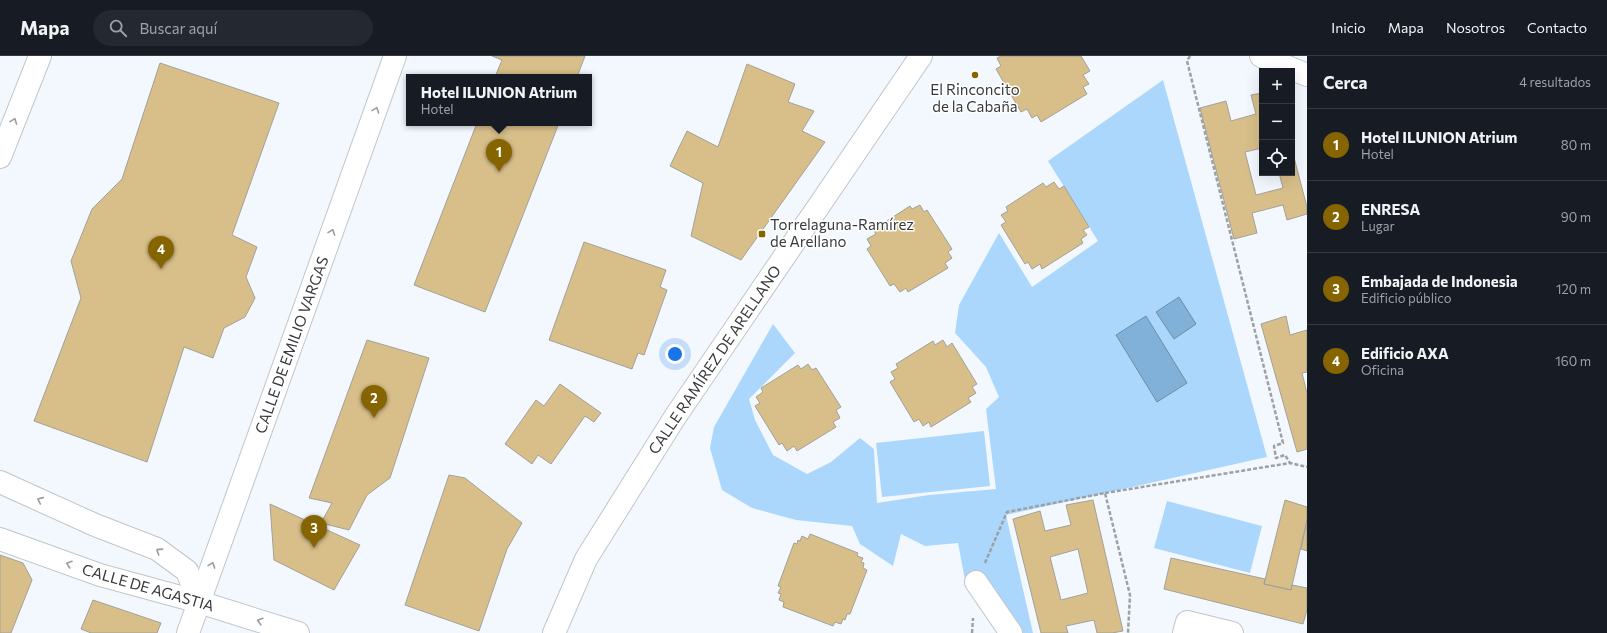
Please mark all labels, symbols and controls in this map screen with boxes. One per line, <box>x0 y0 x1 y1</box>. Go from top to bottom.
search box <box>93 10 373 46</box>
text: Mapa <box>20 16 69 39</box>
icon: search <box>107 17 129 39</box>
text: Buscar aquí <box>139 19 217 37</box>
text: Inicio <box>1331 19 1366 36</box>
text: Mapa <box>1388 19 1424 36</box>
text: Nosotros <box>1446 19 1505 36</box>
text: Contacto <box>1527 19 1587 36</box>
map controls <box>1259 68 1295 176</box>
button: + <box>1259 68 1295 104</box>
marker: El Rinconcito de la Cabaña <box>970 70 980 80</box>
text: Cerca <box>1323 72 1368 93</box>
popup <box>406 74 592 126</box>
text: 4 resultados <box>1519 74 1591 90</box>
place label: El Rinconcito de la Cabaña <box>930 80 1020 115</box>
text: Hotel ILUNION Atrium <box>421 83 577 101</box>
text: Hotel <box>421 101 454 117</box>
button: − <box>1259 104 1295 140</box>
one-way arrow <box>371 106 380 113</box>
one-way arrow <box>10 117 18 124</box>
text: Hotel ILUNION Atrium <box>1361 128 1517 146</box>
text: 1 <box>1333 137 1339 153</box>
text: 80 m <box>1561 137 1591 153</box>
pin: 1 <box>486 139 512 172</box>
button: locate <box>1259 140 1295 176</box>
text: Hotel <box>1361 146 1394 162</box>
text: ENRESA <box>1361 200 1420 218</box>
text: 2 <box>1332 209 1340 225</box>
text: 90 m <box>1561 209 1591 225</box>
place label: Torrelaguna-Ramírez de Arellano <box>770 215 914 250</box>
text: Lugar <box>1361 218 1395 234</box>
one-way arrow <box>328 228 336 235</box>
marker: Torrelaguna-Ramírez de Arellano <box>757 229 767 239</box>
pin: 4 <box>148 236 174 269</box>
street label: CALLE DE EMILIO VARGAS <box>251 253 332 436</box>
street label: CALLE RAMÍREZ DE ARELLANO <box>643 261 784 457</box>
text: Embajada de Indonesia <box>1361 272 1518 290</box>
text: 3 <box>1332 281 1340 297</box>
text: 120 m <box>1556 281 1591 297</box>
text: Edificio público <box>1361 290 1452 306</box>
your location <box>665 344 685 364</box>
text: Edificio AXA <box>1361 344 1449 362</box>
text: 4 <box>1332 353 1340 369</box>
text: 160 m <box>1555 353 1591 369</box>
text: Oficina <box>1361 362 1404 378</box>
pin: 2 <box>361 385 387 418</box>
one-way arrow <box>37 497 44 505</box>
pin: 3 <box>301 515 327 548</box>
one-way arrow <box>156 548 163 556</box>
one-way arrow <box>66 560 73 568</box>
street label: CALLE DE AGASTIA <box>80 560 216 614</box>
one-way arrow <box>207 561 216 568</box>
one-way arrow <box>257 617 264 626</box>

